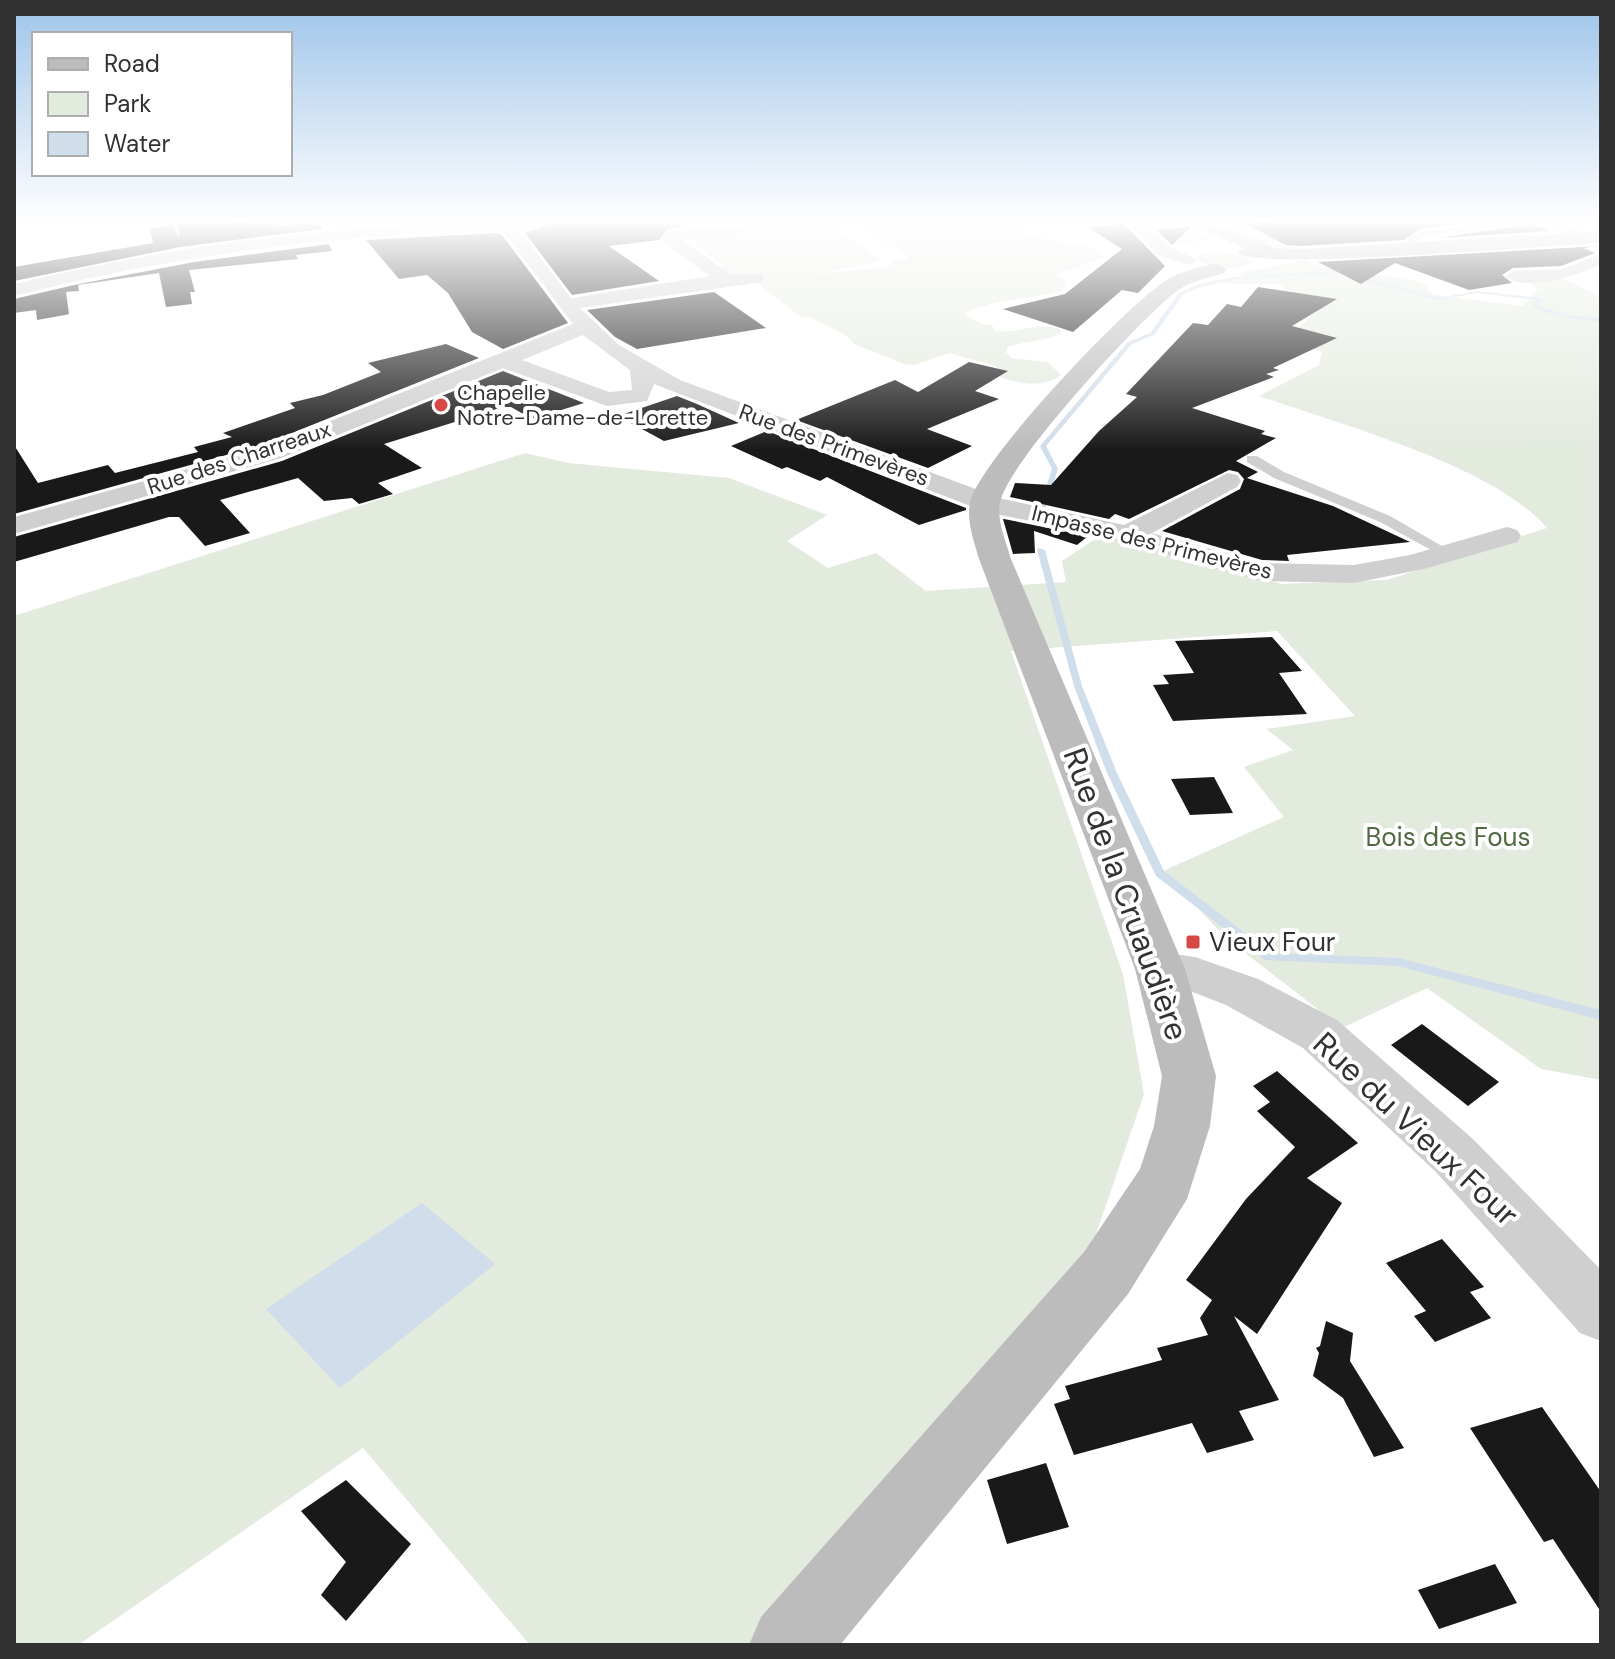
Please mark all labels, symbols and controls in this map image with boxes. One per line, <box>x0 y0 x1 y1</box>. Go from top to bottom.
legend <box>32 32 292 176</box>
text: Road <box>104 48 160 79</box>
text: Park <box>104 88 151 119</box>
text: Water <box>104 128 170 159</box>
place label: Chapelle Notre-Dame-de-Lorette <box>457 378 708 432</box>
marker: Chapelle Notre-Dame-de-Lorette <box>432 396 450 414</box>
street label: Rue des Primevères <box>735 397 933 493</box>
street label: Rue des Charreaux <box>143 415 335 501</box>
street label: Impasse des Primevères <box>1029 498 1275 586</box>
street label: Rue de la Cruaudière <box>1054 742 1198 1046</box>
park label: Bois des Fous <box>1365 820 1531 854</box>
place label: Vieux Four <box>1209 925 1335 959</box>
marker: Vieux Four <box>1184 933 1202 951</box>
street label: Rue du Vieux Four <box>1304 1023 1528 1235</box>

